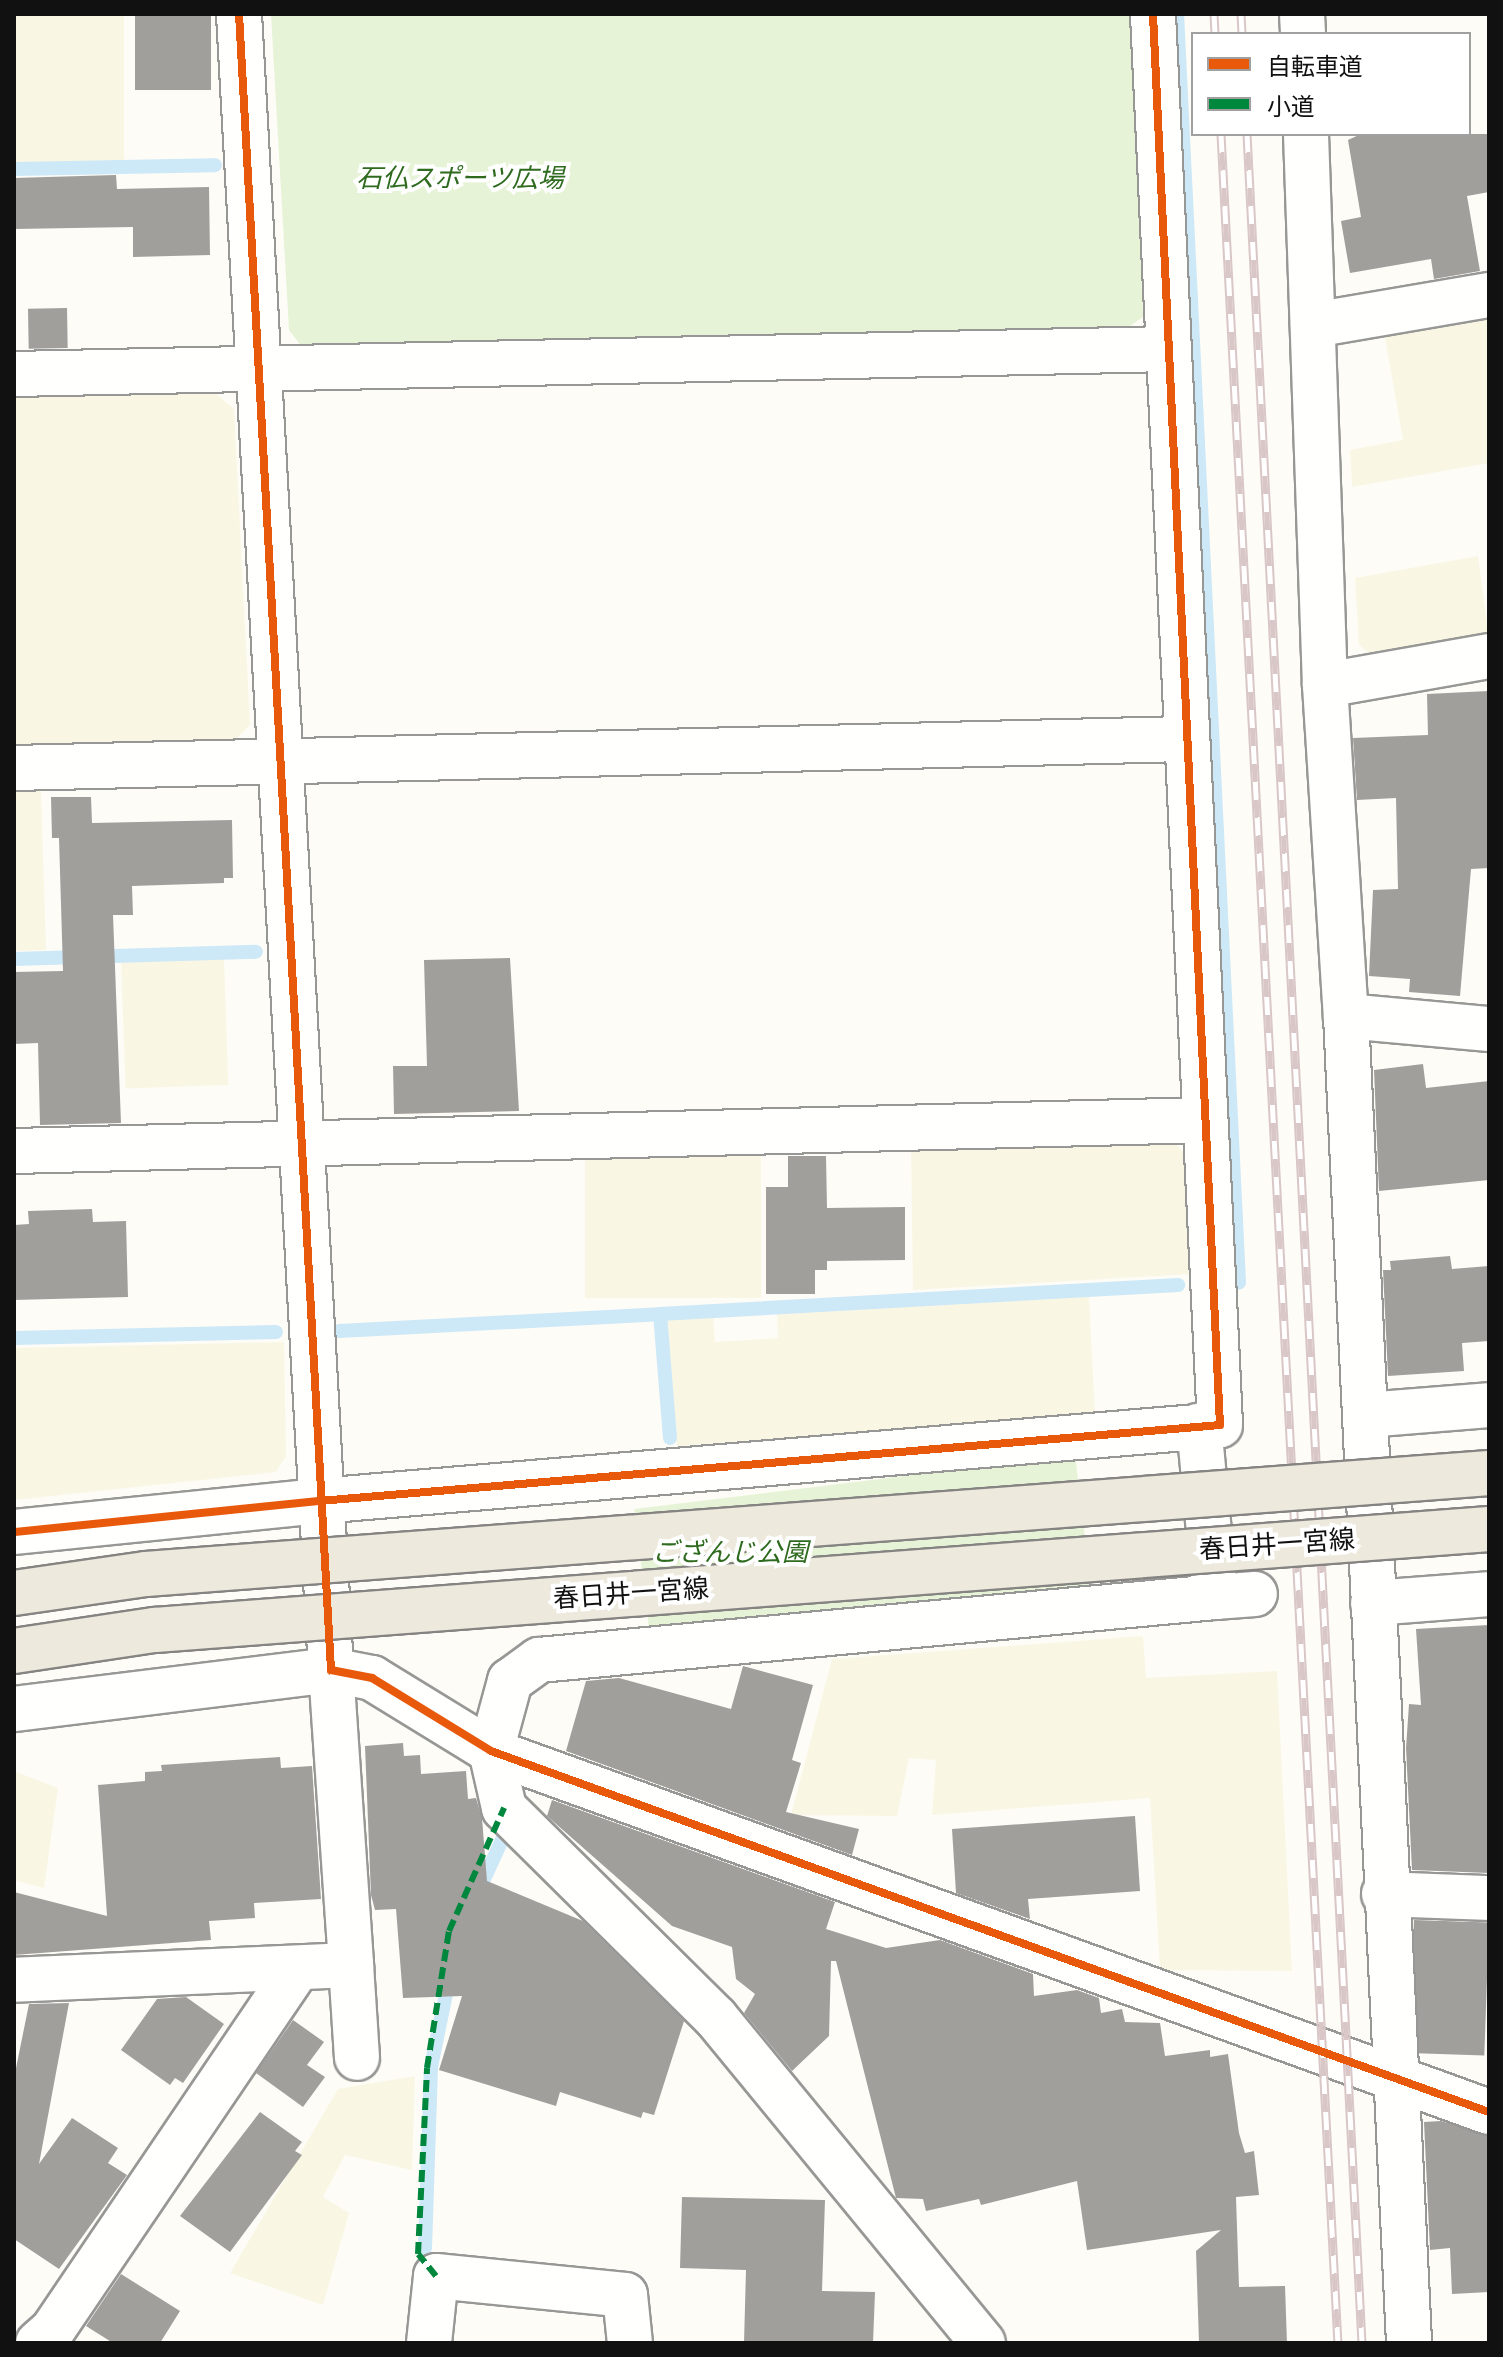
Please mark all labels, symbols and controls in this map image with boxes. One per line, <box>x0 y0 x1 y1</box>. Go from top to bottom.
legend <box>1191 32 1471 136</box>
text: 自転車道 <box>1267 54 1363 80</box>
text: 小道 <box>1267 94 1315 120</box>
park label: 石仏スポーツ広場 <box>356 163 564 195</box>
street label: 春日井一宮線 <box>1198 1524 1356 1566</box>
park label: ござんじ公園 <box>652 1537 808 1569</box>
street label: 春日井一宮線 <box>552 1573 710 1615</box>

